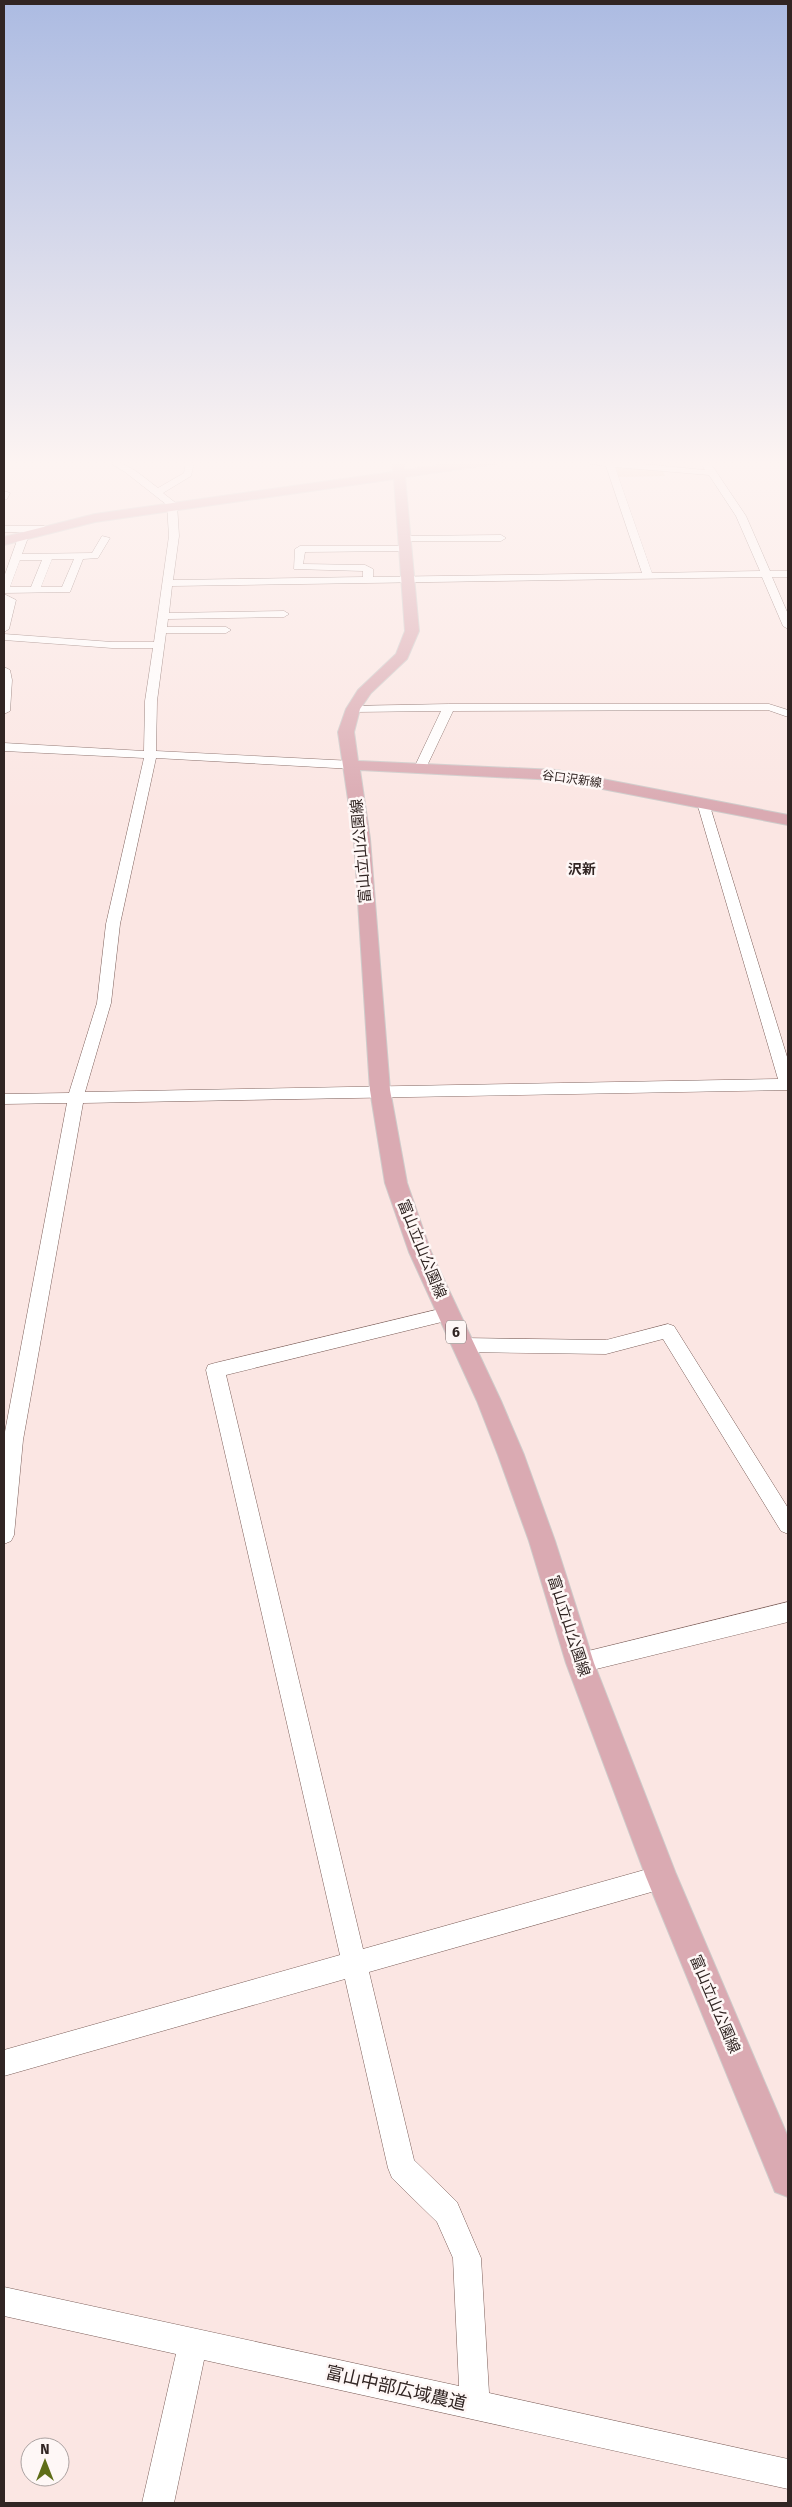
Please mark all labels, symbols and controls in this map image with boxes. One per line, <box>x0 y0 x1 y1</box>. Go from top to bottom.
street label: 谷口沢新線 <box>541 768 603 790</box>
street label: 富山立山公園線 <box>347 798 375 904</box>
district label: 沢新 <box>568 861 596 878</box>
street label: 富山立山公園線 <box>394 1197 450 1301</box>
road number: 6 <box>446 1320 466 1344</box>
street label: 富山立山公園線 <box>544 1573 594 1679</box>
street label: 富山立山公園線 <box>686 1952 744 2056</box>
street label: 富山中部広域農道 <box>323 2361 469 2415</box>
north arrow <box>20 2437 70 2487</box>
text: N <box>40 2441 50 2458</box>

